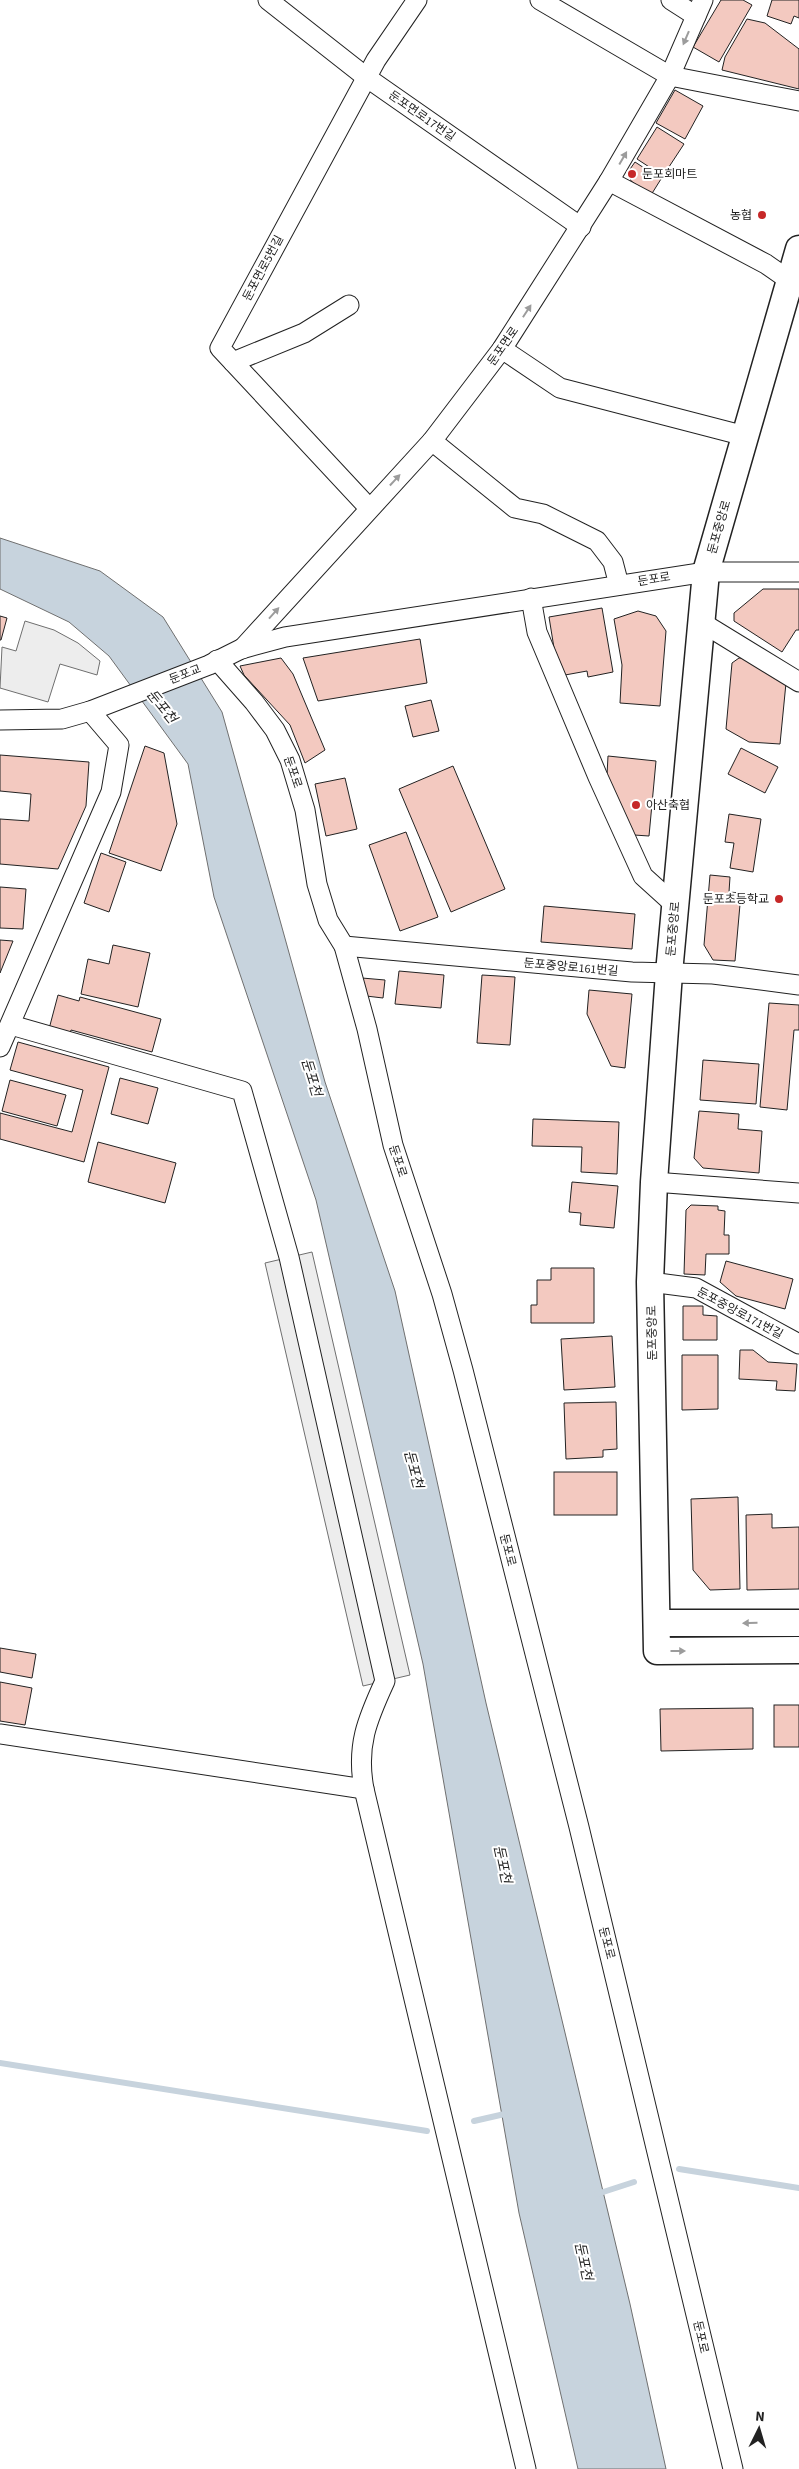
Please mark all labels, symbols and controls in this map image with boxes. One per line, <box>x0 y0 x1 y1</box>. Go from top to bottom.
one-way arrow <box>682 31 690 45</box>
street label: 둔포면로17번길 <box>385 87 459 146</box>
one-way arrow <box>618 152 627 165</box>
place label: 둔포회마트 <box>642 166 697 183</box>
marker: 둔포회마트 <box>626 168 638 180</box>
place label: 농협 <box>730 207 752 224</box>
marker: 농협 <box>756 209 768 221</box>
street label: 둔포면로5번길 <box>239 232 288 304</box>
one-way arrow <box>522 304 532 317</box>
street label: 둔포면로 <box>484 323 523 369</box>
one-way arrow <box>389 475 401 487</box>
street label: 둔포중앙로 <box>704 498 735 556</box>
street label: 둔포로 <box>636 569 672 590</box>
one-way arrow <box>268 608 280 620</box>
street label: 둔포교 <box>167 661 204 688</box>
water label: 둔포천 <box>141 685 182 729</box>
street label: 둔포로 <box>279 754 306 791</box>
place label: 아산축협 <box>646 797 690 814</box>
marker: 아산축협 <box>630 799 642 811</box>
place label: 둔포초등학교 <box>703 891 769 908</box>
marker: 둔포초등학교 <box>773 893 785 905</box>
street label: 둔포중앙로 <box>663 901 684 957</box>
street label: 둔포중앙로161번길 <box>523 955 619 980</box>
water label: 둔포천 <box>296 1056 327 1100</box>
street label: 둔포로 <box>384 1143 411 1180</box>
street label: 둔포중앙로171번길 <box>694 1284 786 1343</box>
street label: 둔포중앙로 <box>644 1305 661 1361</box>
water label: 둔포천 <box>398 1448 428 1492</box>
street label: 둔포로 <box>495 1532 520 1568</box>
one-way arrow <box>742 1619 758 1627</box>
one-way arrow <box>670 1647 686 1655</box>
water label: 둔포천 <box>488 1843 516 1886</box>
street label: 둔포로 <box>594 1925 619 1961</box>
water label: 둔포천 <box>569 2240 597 2283</box>
street label: 둔포로 <box>689 2319 713 2355</box>
north arrow <box>734 2404 784 2454</box>
text: N <box>755 2407 766 2427</box>

